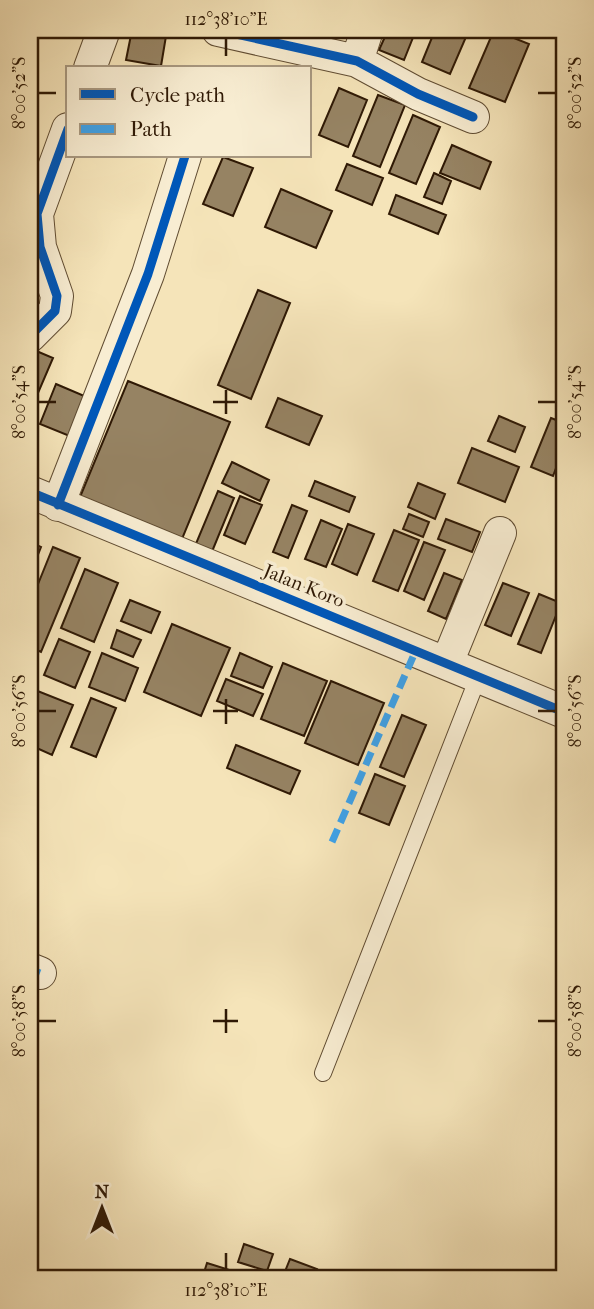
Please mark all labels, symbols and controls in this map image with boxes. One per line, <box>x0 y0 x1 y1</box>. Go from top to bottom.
text: 112°38'10"E <box>184 9 268 30</box>
text: 8°00'52"S <box>9 57 30 129</box>
text: 8°00'52"S <box>565 57 586 129</box>
legend <box>66 66 312 158</box>
text: Cycle path <box>130 83 225 107</box>
text: Path <box>130 117 172 141</box>
text: 8°00'54"S <box>9 365 30 439</box>
text: 8°00'54"S <box>565 365 586 439</box>
street label: Jalan Koro <box>259 559 348 612</box>
text: 8°00'56"S <box>9 674 30 748</box>
text: 8°00'56"S <box>565 674 586 748</box>
text: 8°00'58"S <box>9 985 30 1057</box>
text: 8°00'58"S <box>565 985 586 1057</box>
north arrow <box>66 1172 136 1242</box>
text: N <box>95 1181 110 1203</box>
text: 112°38'10"E <box>184 1280 268 1301</box>

